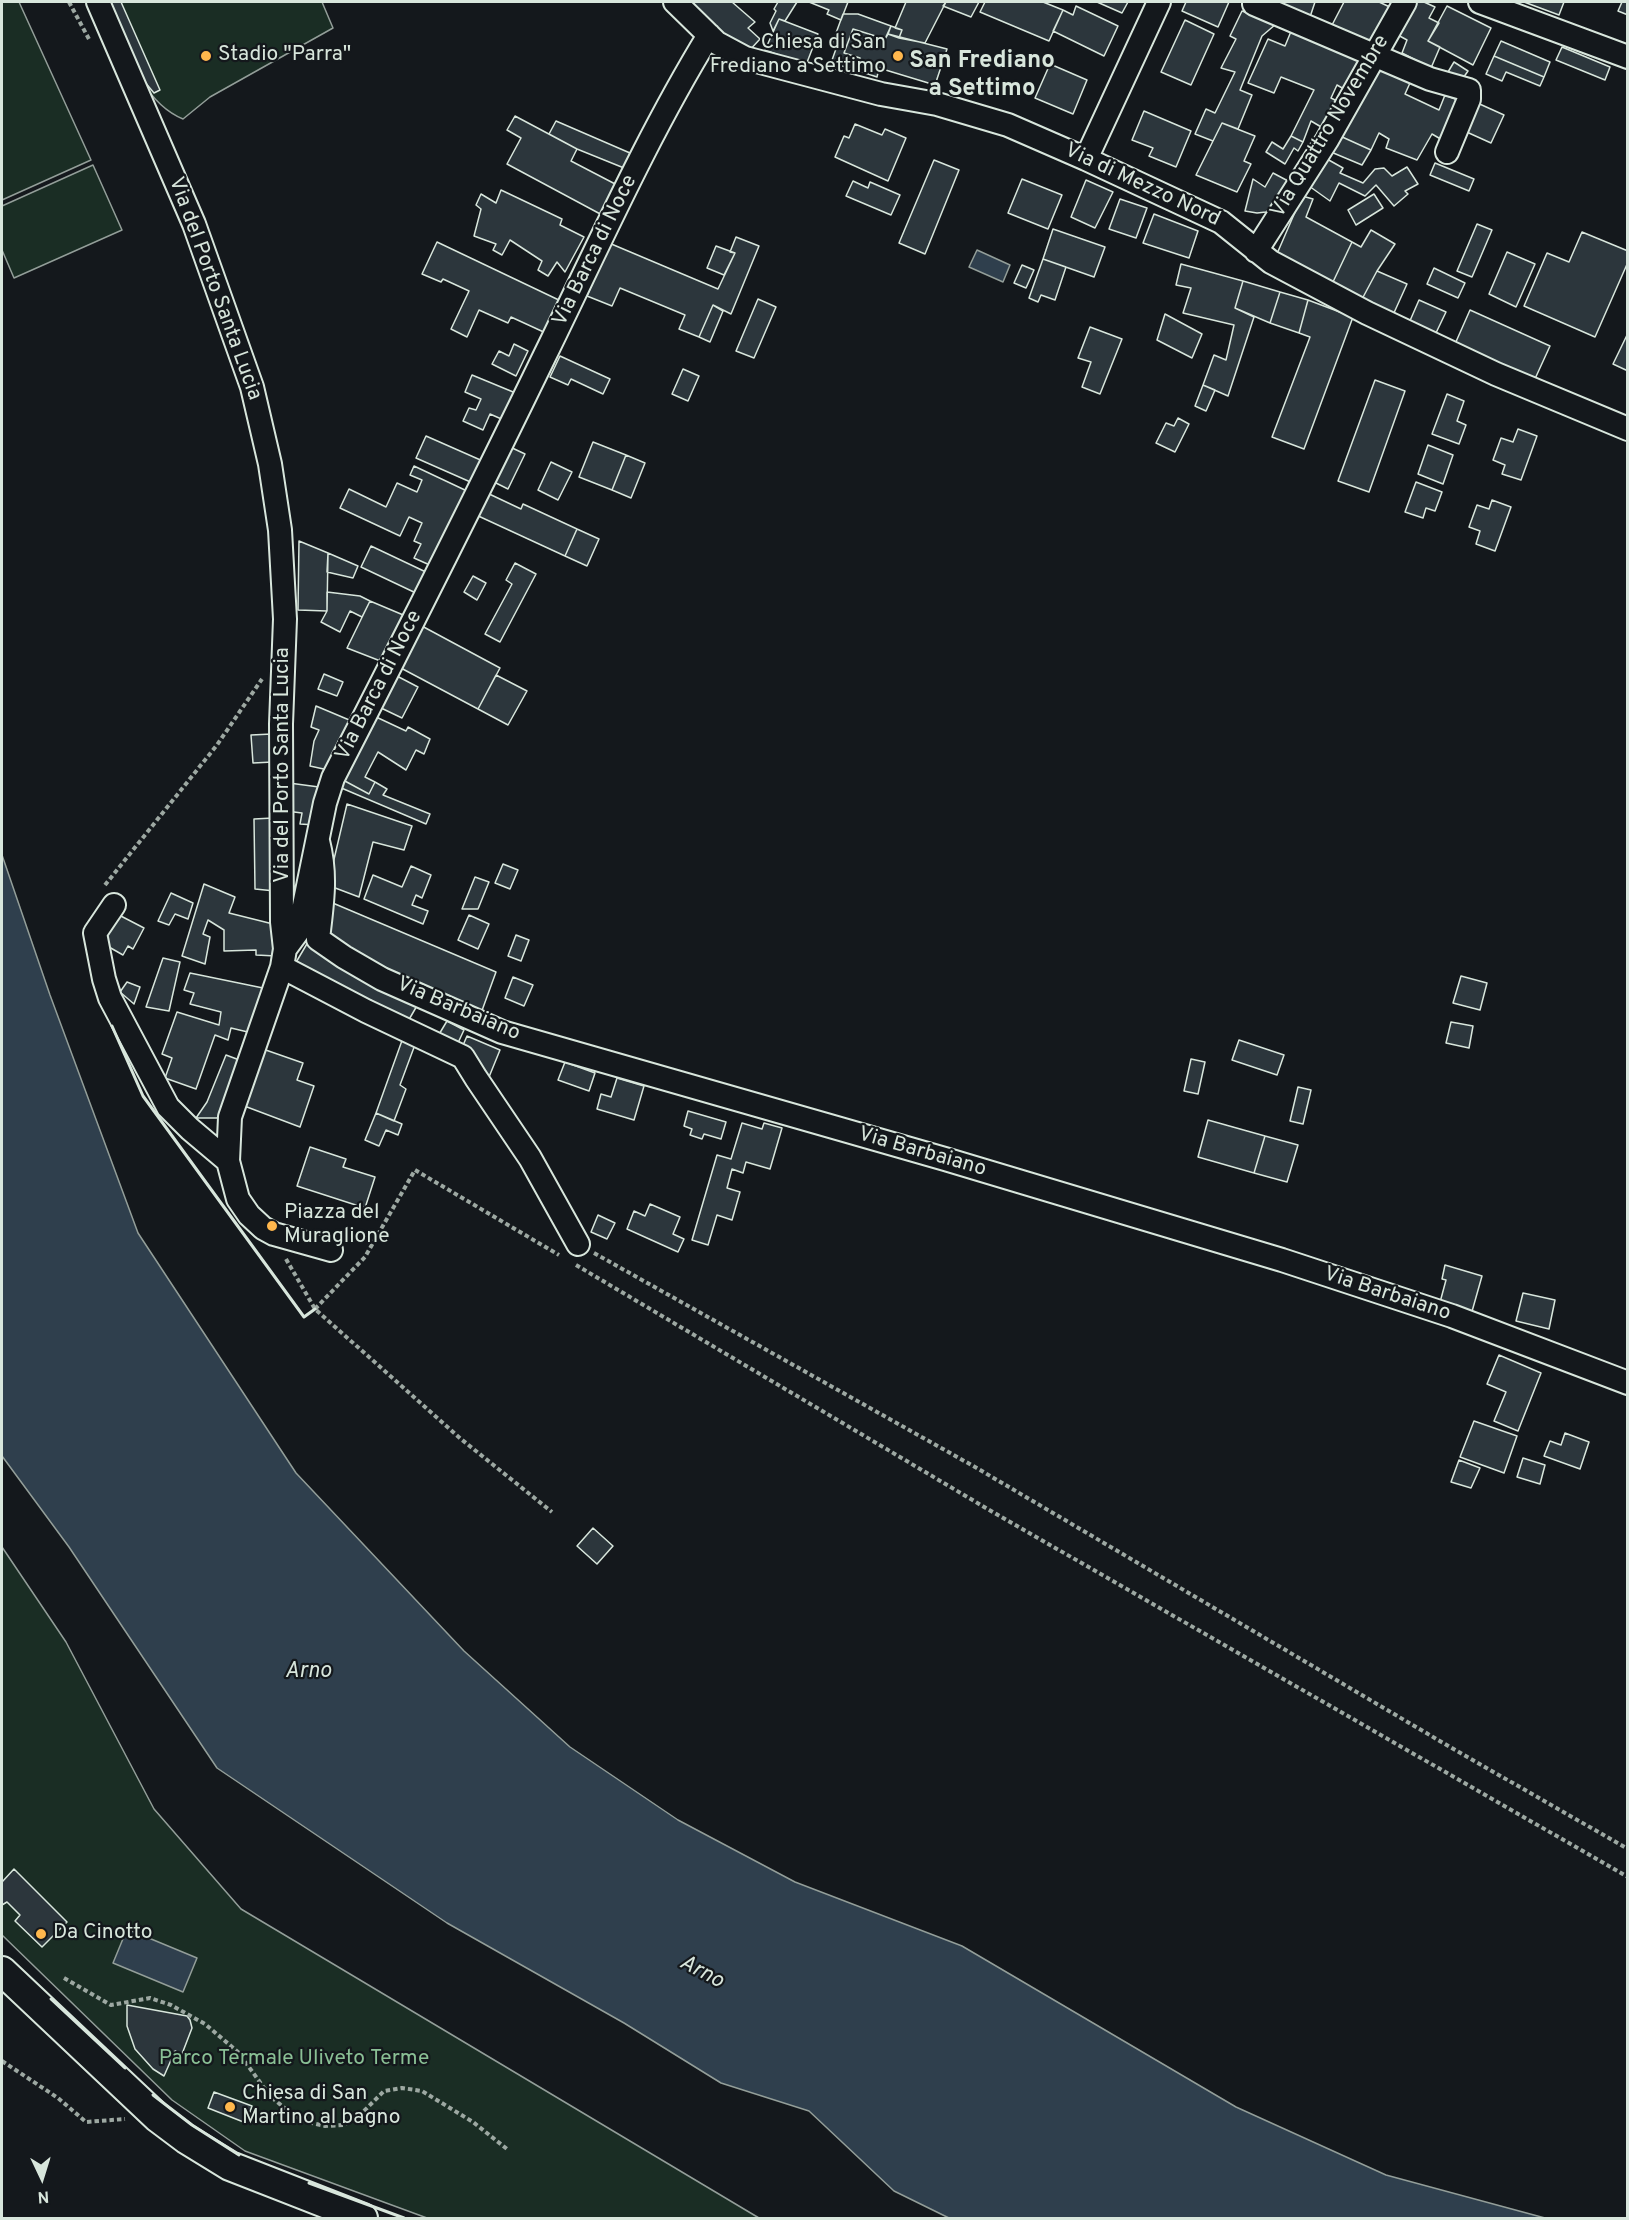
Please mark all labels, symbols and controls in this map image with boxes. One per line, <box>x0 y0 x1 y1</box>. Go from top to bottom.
place label: Chiesa di San Frediano a Settimo <box>710 31 886 81</box>
street label: Via Quattro Novembre <box>1266 31 1396 223</box>
place label: Stadio "Parra" <box>218 43 351 69</box>
district label: San Frediano a Settimo <box>909 48 1055 104</box>
marker: Stadio "Parra" <box>199 49 213 63</box>
marker: Chiesa di San Frediano a Settimo <box>891 49 905 63</box>
street label: Via di Mezzo Nord <box>1060 139 1224 233</box>
street label: Via Barca di Noce <box>548 171 644 331</box>
street label: Via del Porto Santa Lucia <box>162 174 266 404</box>
street label: Via Barca di Noce <box>331 607 429 765</box>
street label: Via del Porto Santa Lucia <box>271 647 297 883</box>
street label: Via Barbaiano <box>392 973 524 1047</box>
street label: Via Barbaiano <box>855 1123 989 1183</box>
place label: Piazza del Muraglione <box>284 1201 390 1251</box>
marker: Piazza del Muraglione <box>265 1219 279 1233</box>
street label: Via Barbaiano <box>1320 1263 1454 1327</box>
water label: Arno <box>285 1660 331 1686</box>
place label: Da Cinotto <box>53 1921 153 1947</box>
marker: Da Cinotto <box>34 1927 48 1941</box>
water label: Arno <box>674 1950 728 1996</box>
park label: Parco Termale Uliveto Terme <box>159 2047 429 2073</box>
place label: Chiesa di San Martino al bagno <box>242 2082 400 2132</box>
marker: Chiesa di San Martino al bagno <box>223 2100 237 2114</box>
north arrow <box>12 2148 72 2208</box>
text: N <box>37 2186 50 2206</box>

